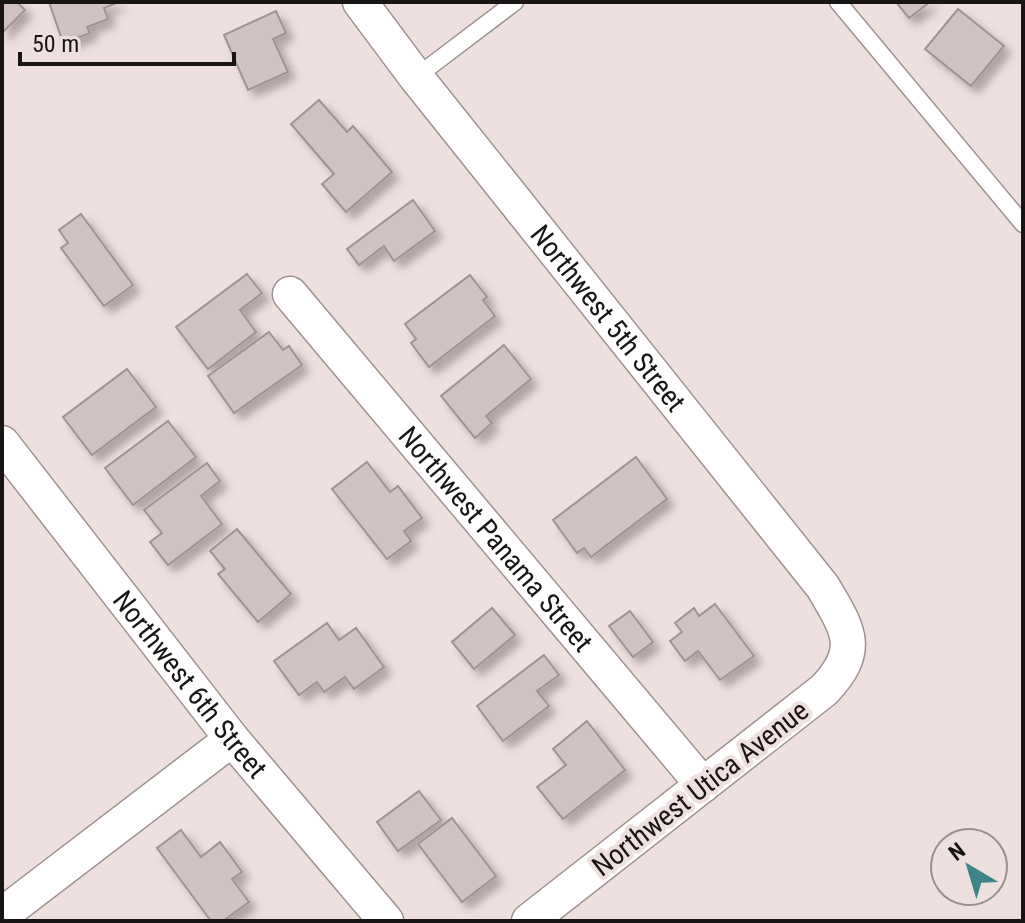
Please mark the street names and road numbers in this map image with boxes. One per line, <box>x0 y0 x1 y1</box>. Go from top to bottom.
street label: Northwest 5th Street <box>524 219 692 418</box>
street label: Northwest Panama Street <box>392 420 600 658</box>
street label: Northwest 6th Street <box>106 584 274 785</box>
street label: Northwest Utica Avenue <box>586 694 815 883</box>

